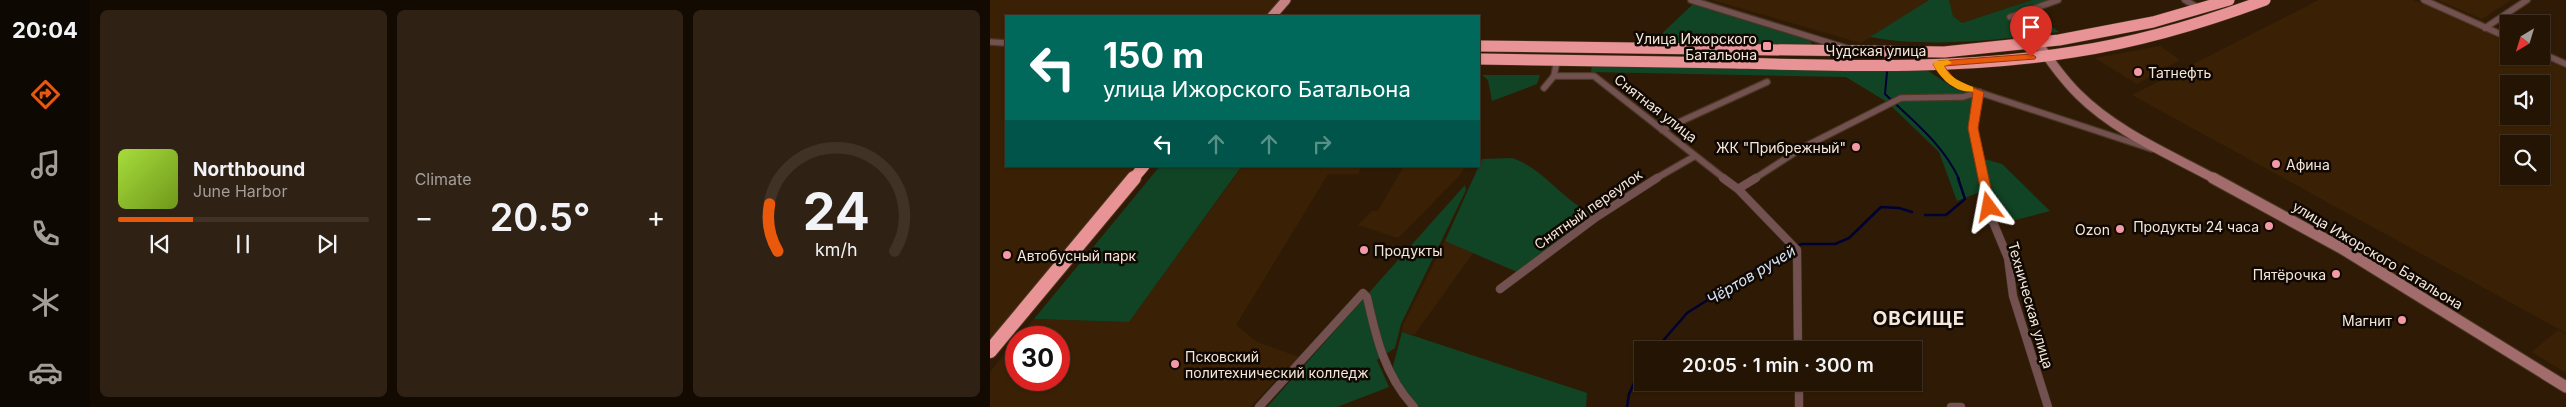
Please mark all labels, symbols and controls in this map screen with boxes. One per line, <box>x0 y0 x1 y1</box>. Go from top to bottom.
pin <box>2010 6 2052 57</box>
icon: arrive <box>2017 13 2045 41</box>
north arrow <box>2500 15 2550 65</box>
map controls <box>2500 15 2550 185</box>
text: 20:04 <box>12 17 78 43</box>
place label: Улица Ижорского Батальона <box>1635 30 1757 63</box>
text: 150 m <box>1103 34 1204 76</box>
icon: left <box>1020 35 1085 100</box>
marker: Улица Ижорского Батальона <box>1761 40 1773 52</box>
street label: Чудская улица <box>1826 42 1926 59</box>
place label: Татнефть <box>2148 64 2211 81</box>
marker: Татнефть <box>2132 66 2144 78</box>
street label: Снятная улица <box>1611 70 1701 146</box>
button: sound <box>2500 75 2550 125</box>
text: улица Ижорского Батальона <box>1103 76 1411 102</box>
icon: directions <box>28 77 63 112</box>
icon: left <box>1149 130 1177 158</box>
icon: ahead <box>1202 130 1230 158</box>
icon: ahead <box>1255 130 1283 158</box>
icon: right <box>1308 130 1336 158</box>
button: search <box>2500 135 2550 185</box>
place label: ЖК "Прибрежный" <box>1716 139 1846 156</box>
marker: ЖК "Прибрежный" <box>1850 141 1862 153</box>
icon: music <box>28 147 63 182</box>
place label: Афина <box>2286 156 2330 173</box>
text: Northbound <box>193 158 305 181</box>
marker: Афина <box>2270 158 2282 170</box>
street label: Снятный переулок <box>1531 165 1646 253</box>
text: Climate <box>415 169 472 189</box>
text: 24 <box>803 180 870 243</box>
position arrow <box>1962 180 2014 232</box>
text: June Harbor <box>193 181 287 201</box>
text: 20.5° <box>490 194 590 240</box>
street label: улица Ижорского Батальона <box>2290 197 2466 313</box>
text: − <box>415 200 433 234</box>
text: + <box>647 200 665 234</box>
icon: phone <box>28 216 63 251</box>
place label: Продукты 24 часа <box>2133 218 2259 235</box>
marker: Продукты 24 часа <box>2263 220 2275 232</box>
place label: Ozon <box>2075 221 2110 238</box>
marker: Ozon <box>2114 223 2126 235</box>
icon: previous <box>146 230 174 258</box>
icon: pause <box>229 230 257 258</box>
icon: next <box>313 230 341 258</box>
text: km/h <box>815 239 858 260</box>
street label: Техническая улица <box>2005 240 2057 370</box>
water label: Чёртов ручей <box>1703 241 1799 309</box>
place label: Продукты <box>1374 242 1443 259</box>
marker: Продукты <box>1358 244 1370 256</box>
place label: Автобусный парк <box>1017 247 1137 264</box>
marker: Автобусный парк <box>1001 249 1013 261</box>
place label: Пятёрочка <box>2253 266 2326 283</box>
marker: Пятёрочка <box>2330 268 2342 280</box>
icon: climate <box>28 285 63 320</box>
district label: ОВСИЩЕ <box>1873 307 1965 330</box>
place label: Магнит <box>2342 312 2392 329</box>
marker: Магнит <box>2396 314 2408 326</box>
speed limit sign: 30 <box>1005 326 1070 391</box>
place label: Псковский политехнический колледж <box>1185 348 1369 381</box>
text: 20:05 · 1 min · 300 m <box>1682 354 1874 377</box>
icon: car <box>28 355 63 390</box>
marker: Псковский политехнический колледж <box>1169 358 1181 370</box>

